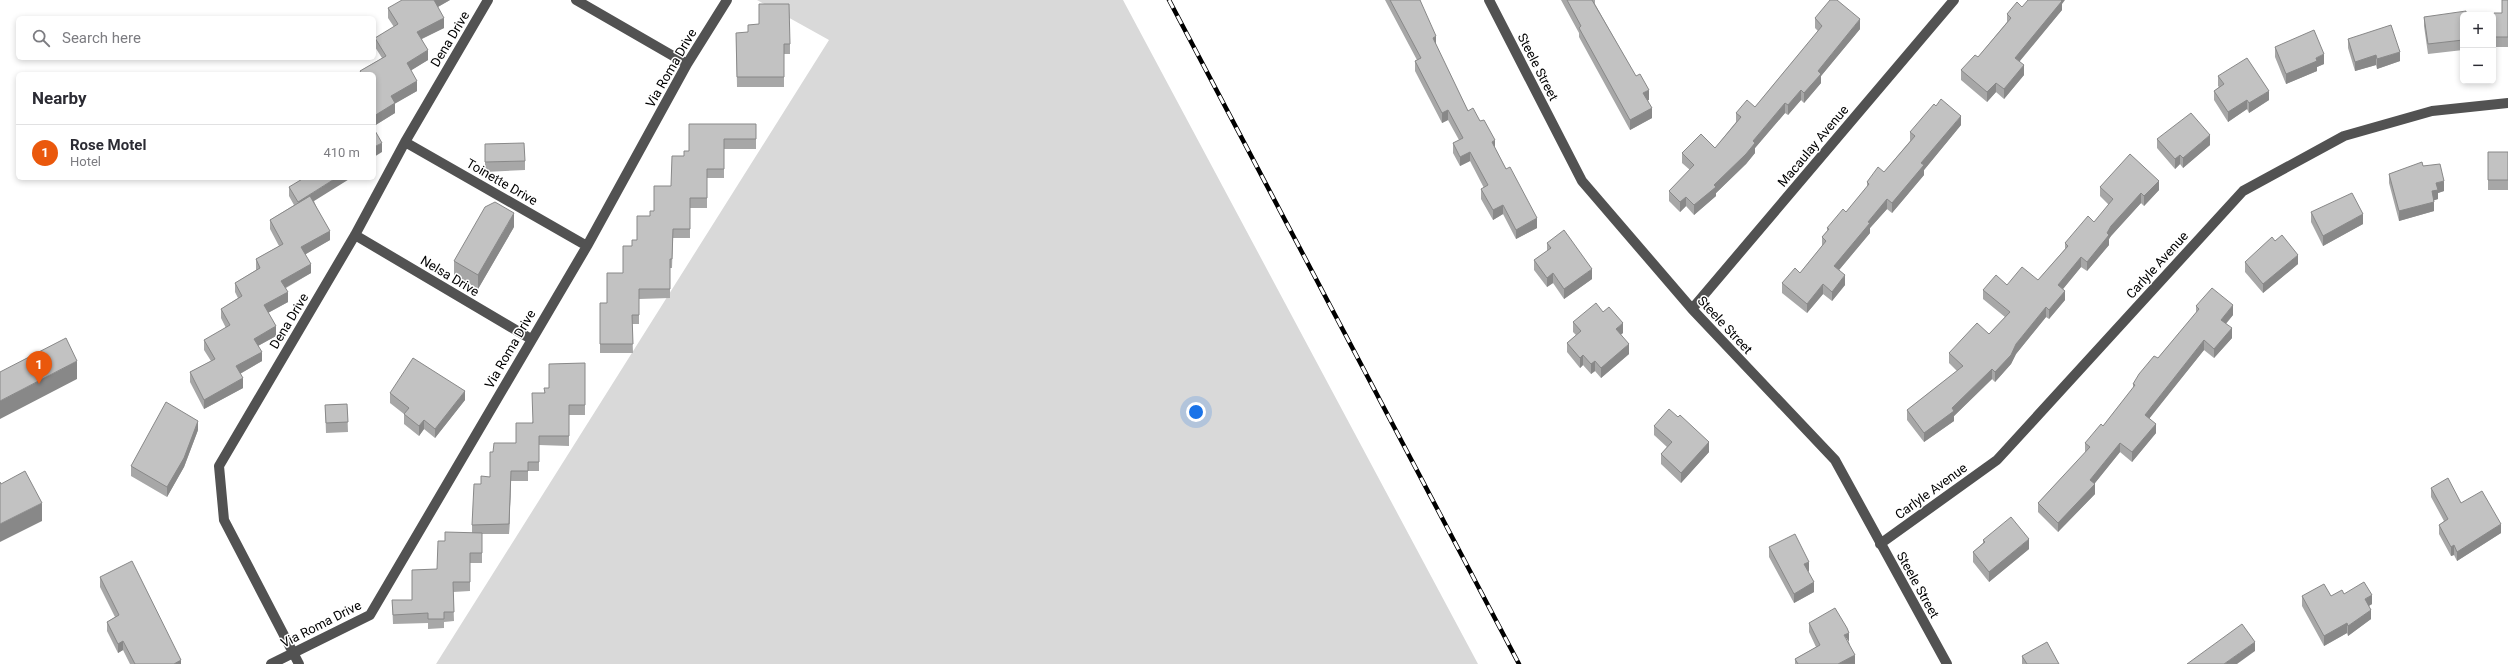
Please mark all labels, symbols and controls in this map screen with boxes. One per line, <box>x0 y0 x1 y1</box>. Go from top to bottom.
street label: Dena Drive <box>428 8 472 69</box>
map controls <box>2460 12 2496 84</box>
button: + <box>2460 12 2496 48</box>
search box <box>16 16 376 60</box>
street label: Via Roma Drive <box>642 26 700 110</box>
icon: search <box>30 27 52 49</box>
text: Search here <box>62 29 141 47</box>
street label: Steele Street <box>1515 31 1561 103</box>
button: − <box>2460 48 2496 84</box>
text: Nearby <box>32 88 87 108</box>
street label: Macaulay Avenue <box>1775 102 1851 190</box>
text: Rose Motel <box>70 136 146 154</box>
text: 1 <box>41 145 49 160</box>
text: 410 m <box>323 145 360 160</box>
text: Hotel <box>70 154 101 169</box>
street label: Toinette Drive <box>464 156 540 208</box>
street label: Carlyle Avenue <box>2123 228 2191 302</box>
street label: Nelsa Drive <box>418 253 482 299</box>
street label: Dena Drive <box>267 290 311 351</box>
street label: Steele Street <box>1695 293 1755 357</box>
street label: Via Roma Drive <box>481 307 539 391</box>
pin: 1 <box>26 351 52 384</box>
your location <box>1186 402 1206 422</box>
street label: Carlyle Avenue <box>1892 460 1970 522</box>
street label: Steele Street <box>1894 549 1942 621</box>
street label: Via Roma Drive <box>278 597 364 651</box>

